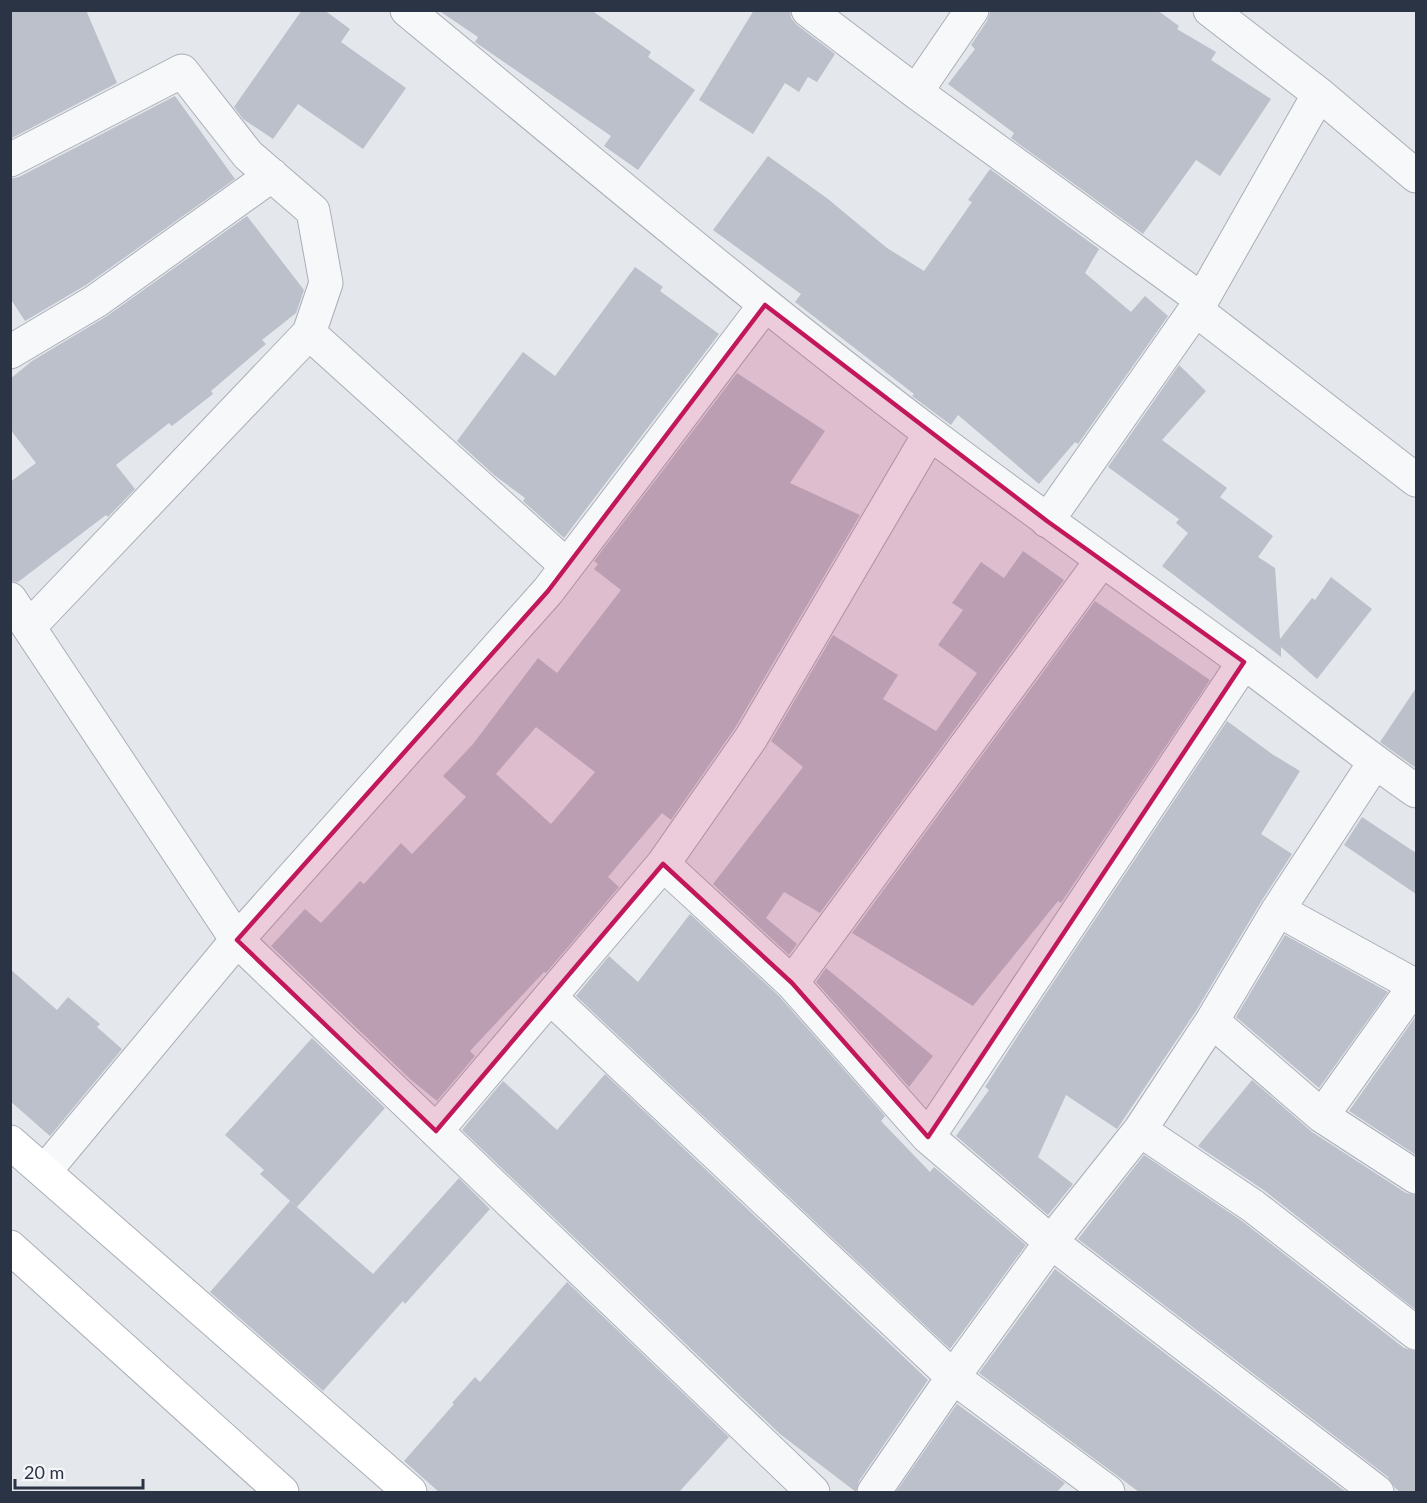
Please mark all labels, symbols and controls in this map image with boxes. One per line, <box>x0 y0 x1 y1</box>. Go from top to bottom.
scale bar <box>15 1452 142 1490</box>
text: 20 m <box>24 1461 64 1483</box>

